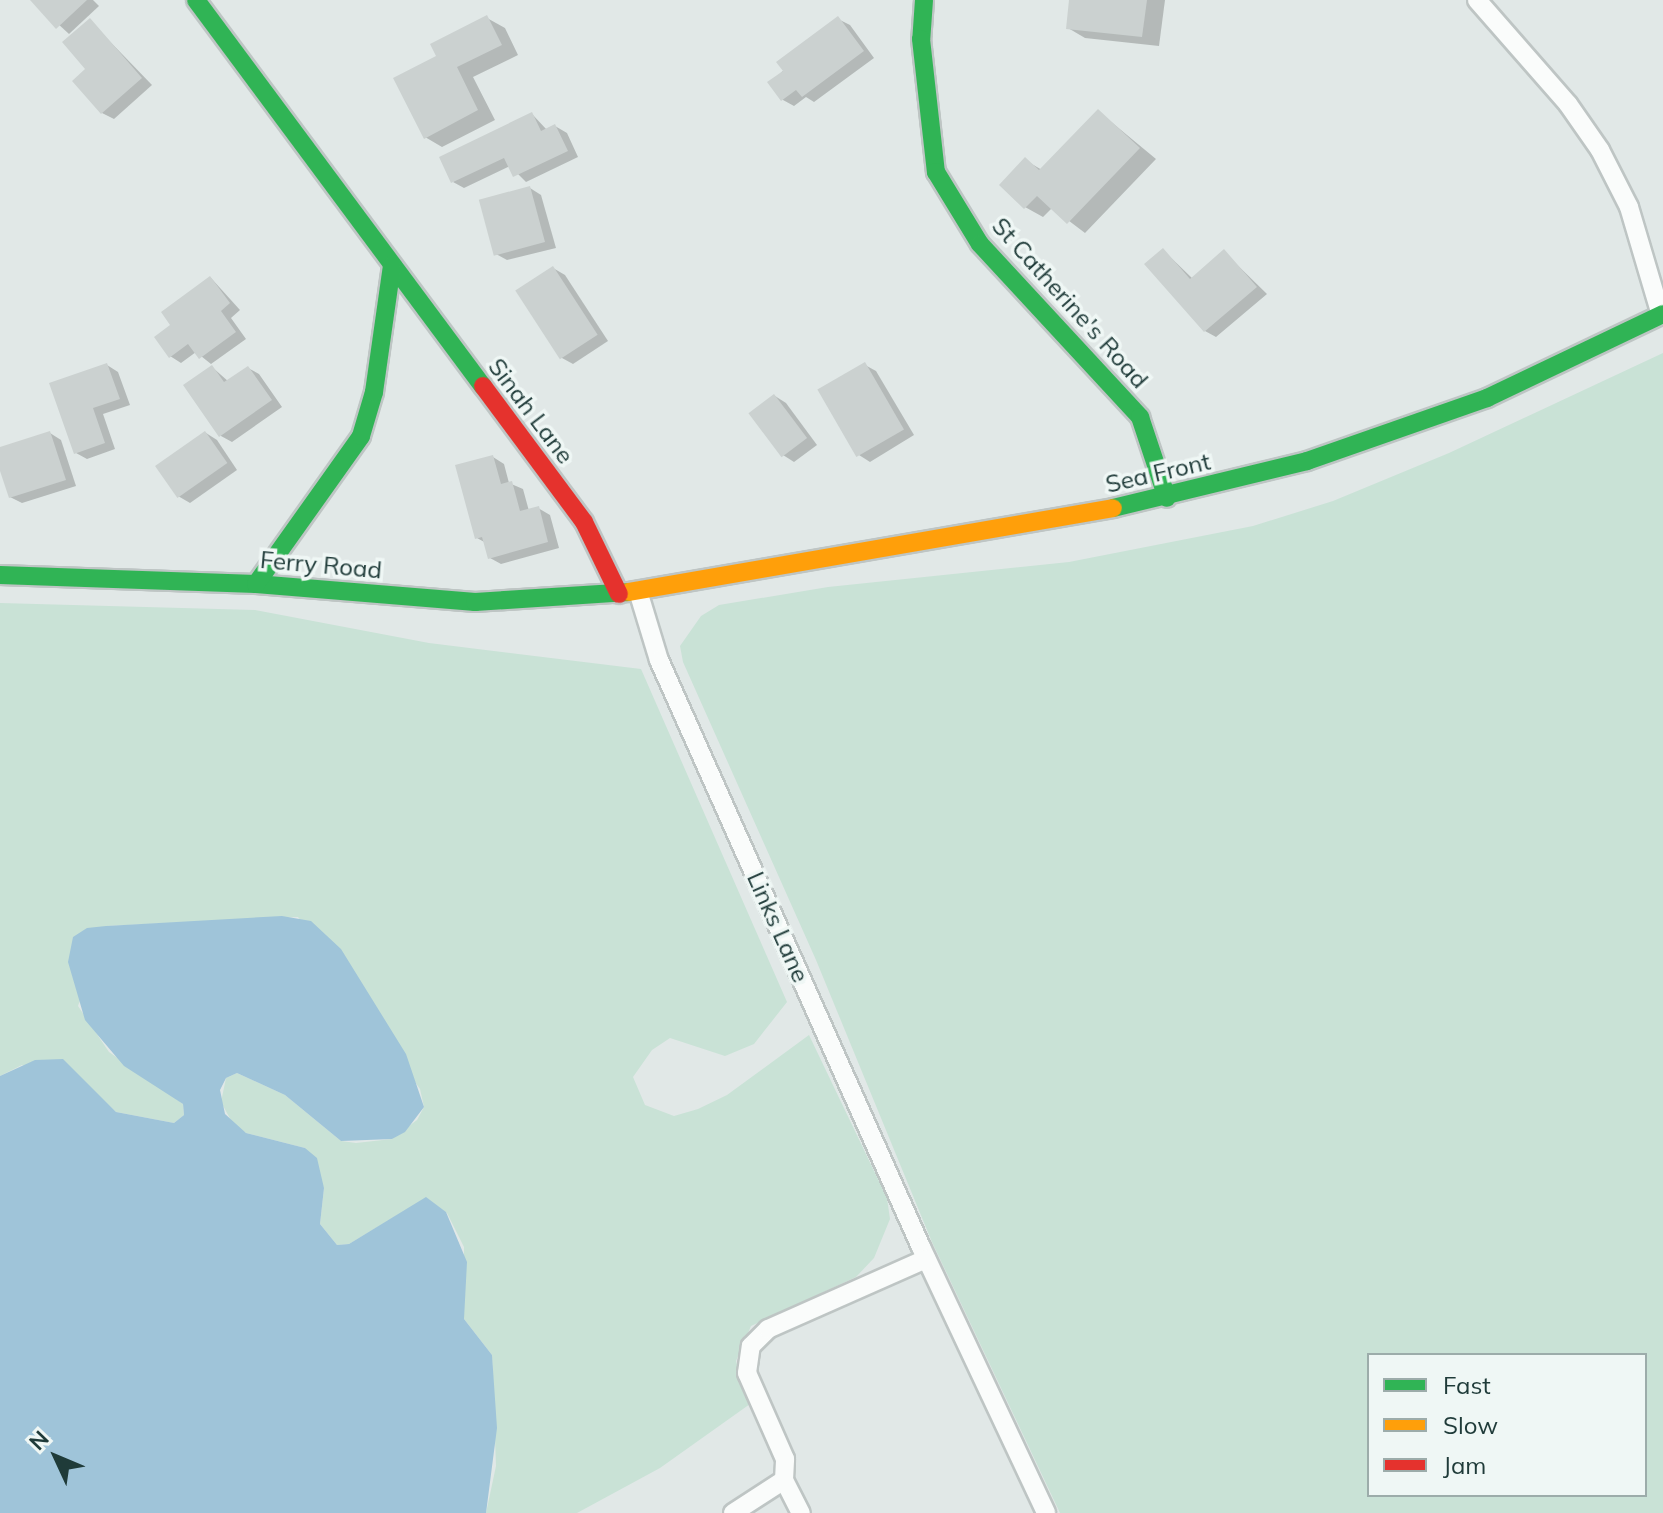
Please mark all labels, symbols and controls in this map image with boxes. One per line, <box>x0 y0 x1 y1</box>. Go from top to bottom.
street label: St Catherine's Road <box>986 212 1154 394</box>
street label: Sinah Lane <box>482 353 580 469</box>
street label: Sea Front <box>1103 447 1213 499</box>
street label: Ferry Road <box>259 545 383 585</box>
street label: Links Lane <box>741 867 815 987</box>
legend <box>1367 1353 1647 1497</box>
text: Fast <box>1443 1370 1491 1400</box>
text: Slow <box>1443 1410 1498 1440</box>
north arrow <box>16 1417 96 1497</box>
text: N <box>23 1425 55 1456</box>
text: Jam <box>1443 1450 1486 1480</box>

